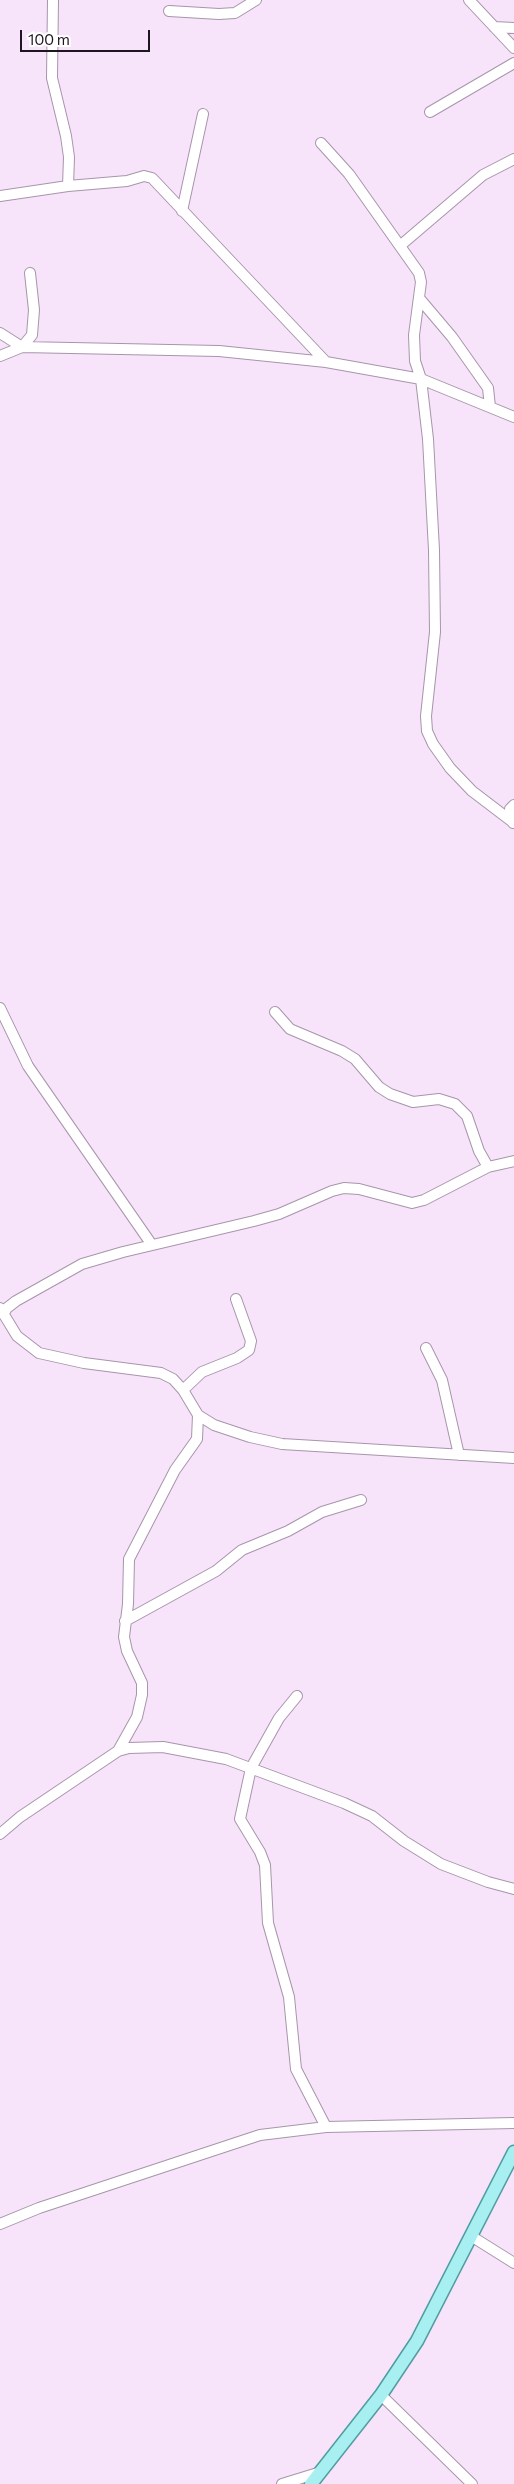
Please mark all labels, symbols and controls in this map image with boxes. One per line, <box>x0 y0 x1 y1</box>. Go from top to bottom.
scale bar <box>22 20 152 52</box>
text: 100 m <box>28 30 70 48</box>

